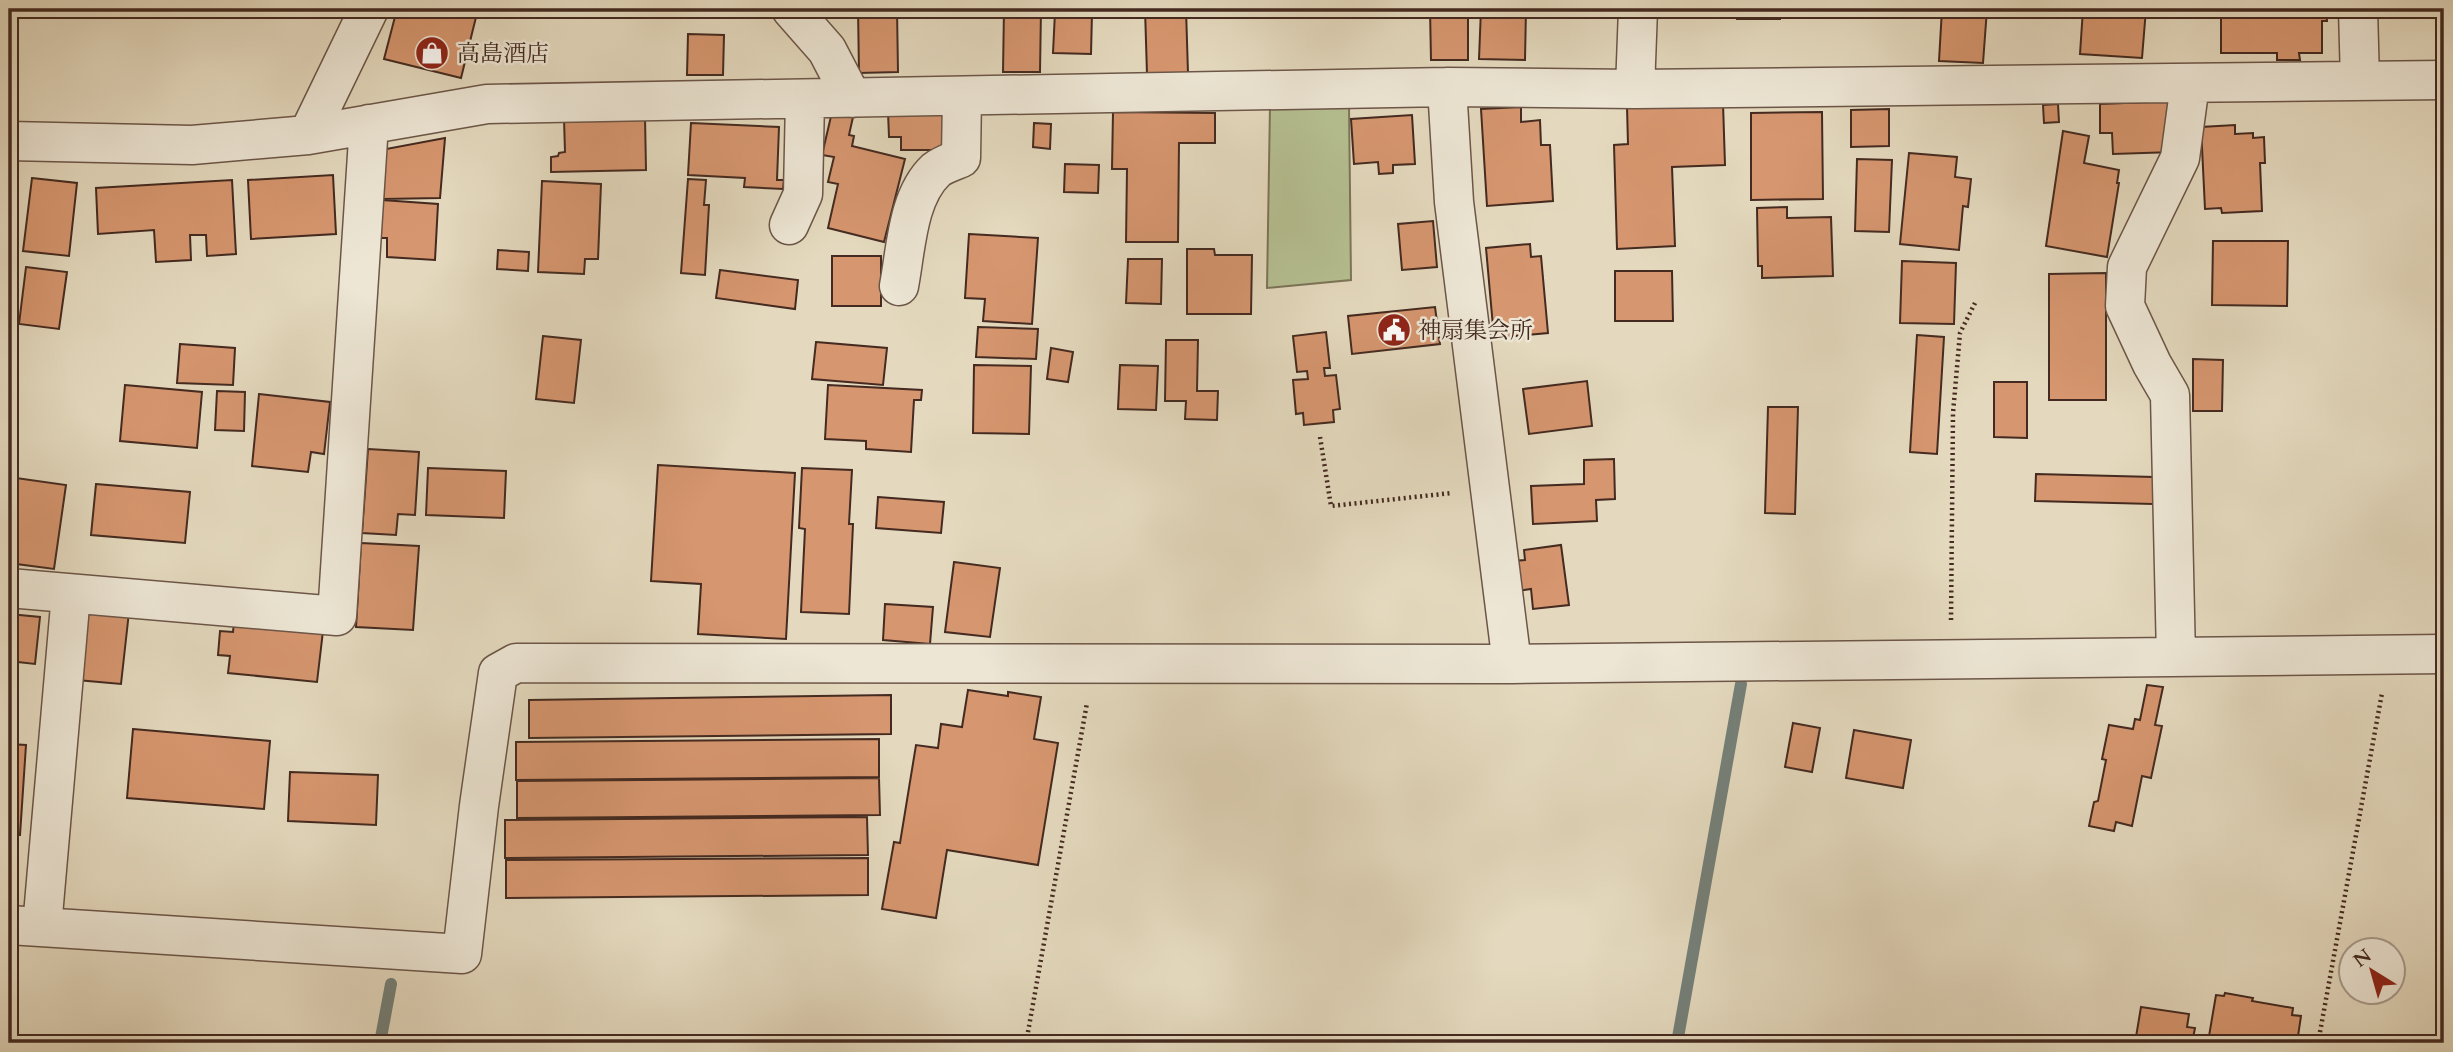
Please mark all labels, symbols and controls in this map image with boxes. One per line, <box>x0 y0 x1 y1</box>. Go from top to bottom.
shop icon: 高島酒店 <box>413 34 451 72</box>
place label: 高島酒店 <box>457 38 549 69</box>
public building icon: 神扇集会所 <box>1375 311 1413 349</box>
place label: 神扇集会所 <box>1418 315 1533 346</box>
north arrow <box>2338 936 2408 1006</box>
text: N <box>2348 943 2377 974</box>

